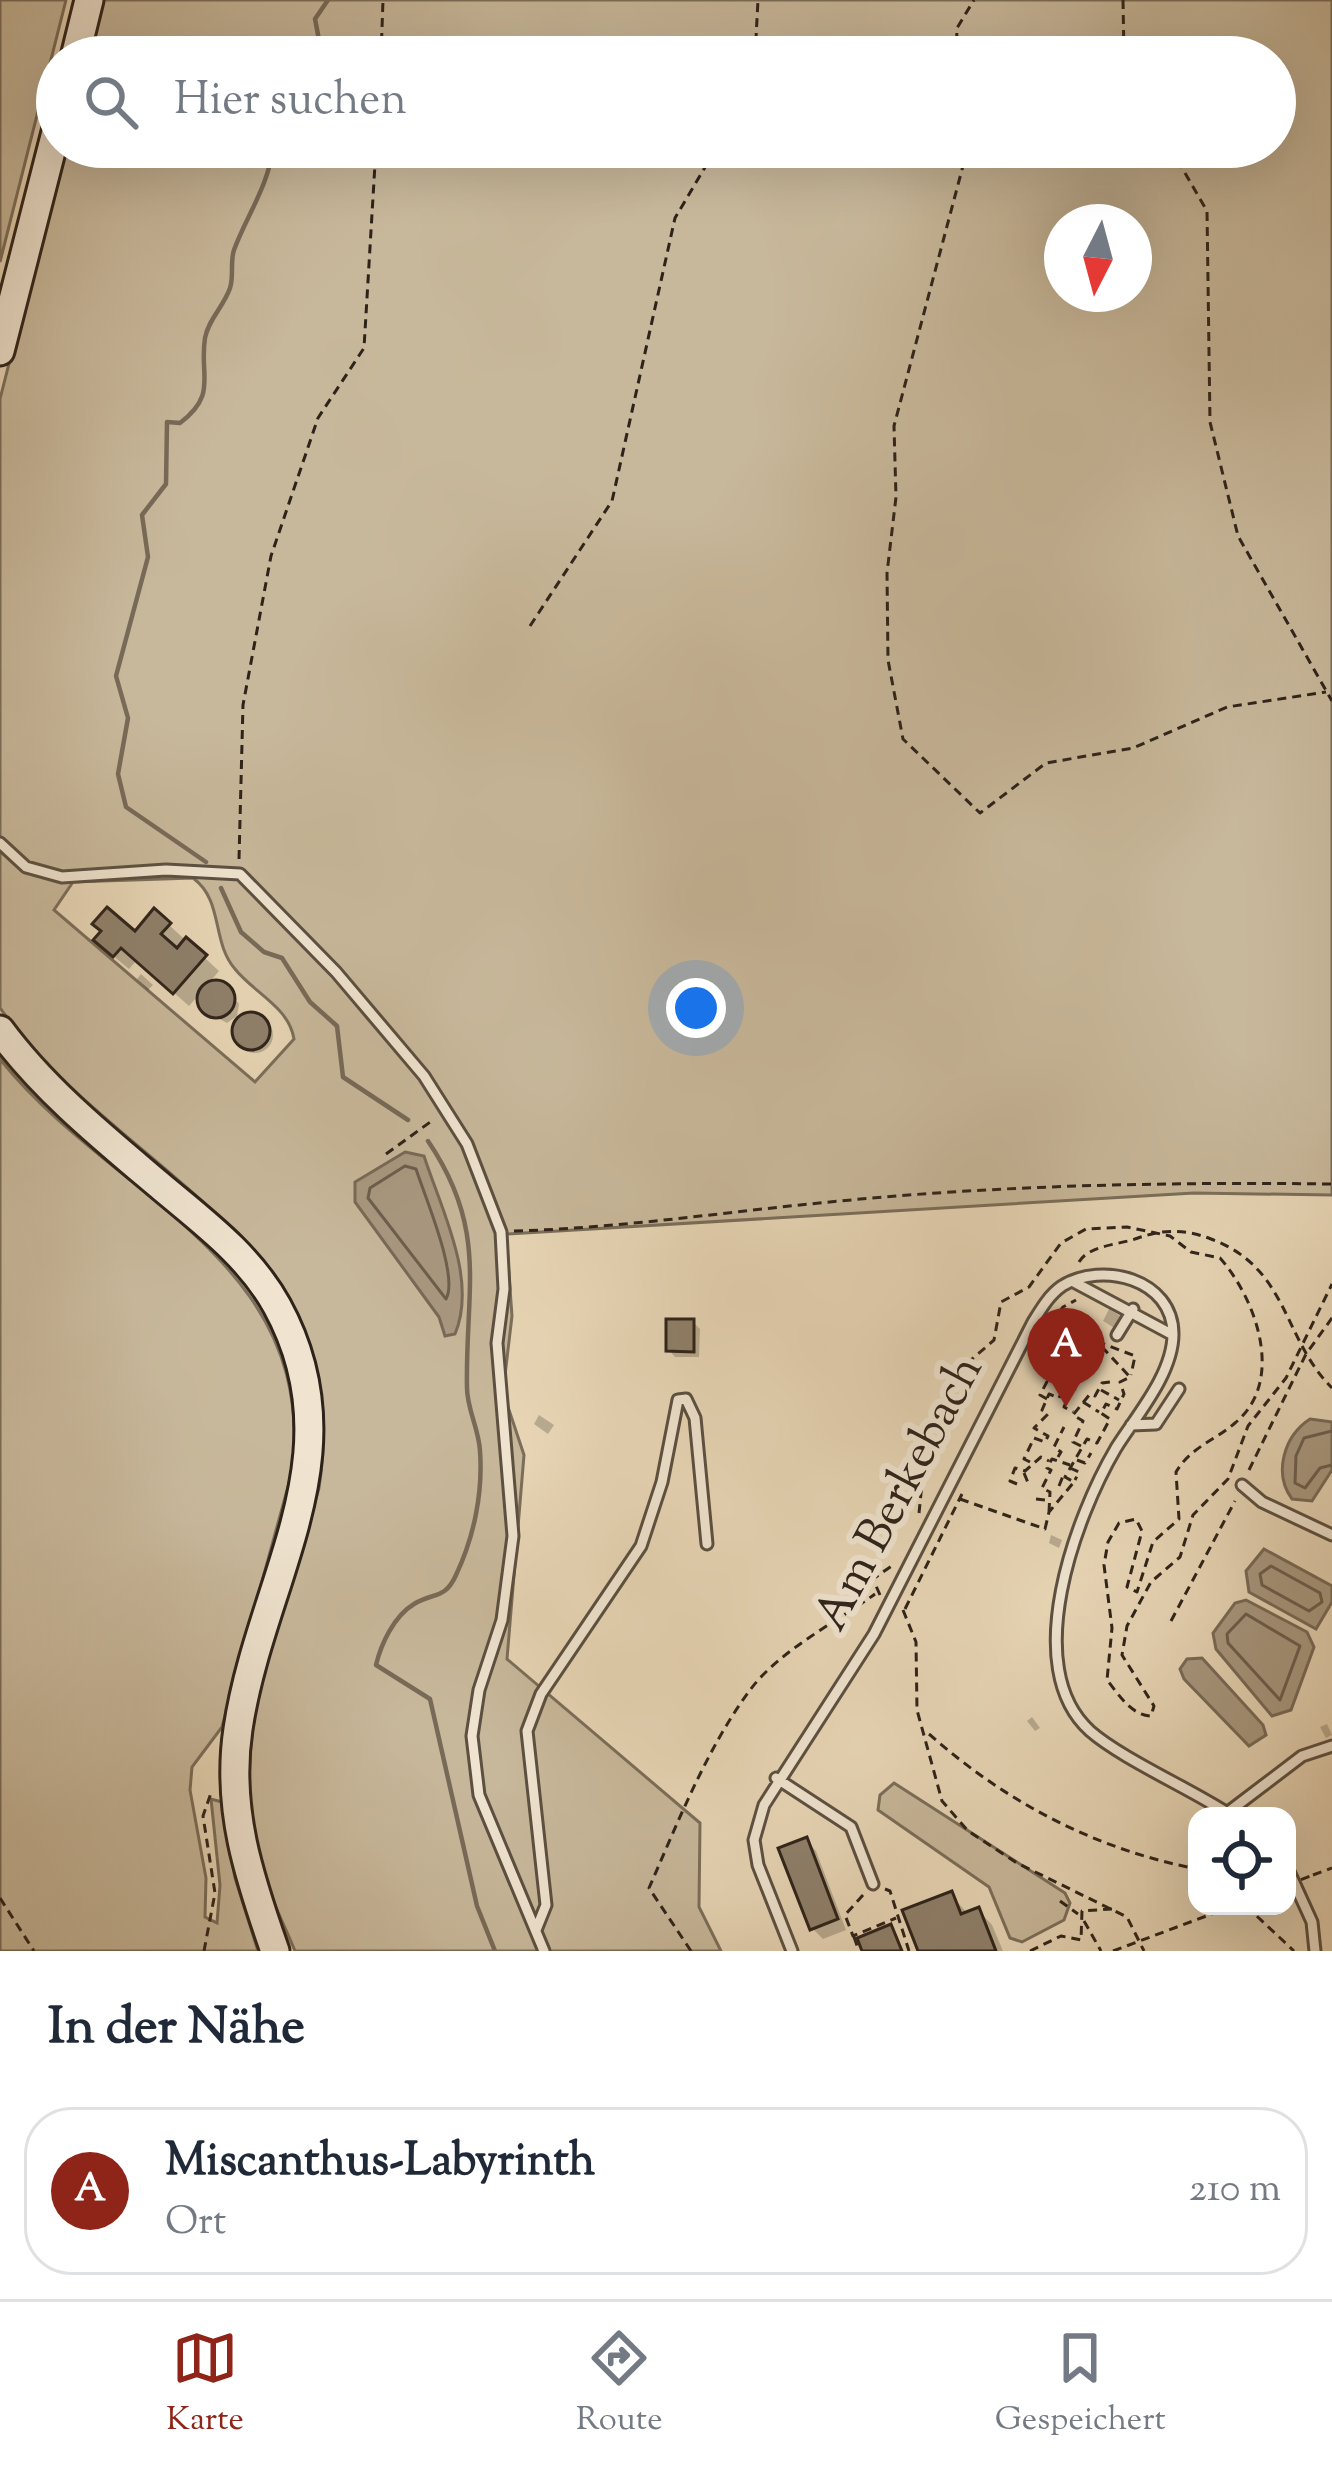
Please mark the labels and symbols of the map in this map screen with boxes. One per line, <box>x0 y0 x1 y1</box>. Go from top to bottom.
north arrow <box>1044 204 1152 312</box>
your location <box>666 978 726 1038</box>
pin: A <box>1027 1308 1105 1407</box>
street label: Am Berkebach <box>799 1344 1003 1644</box>

